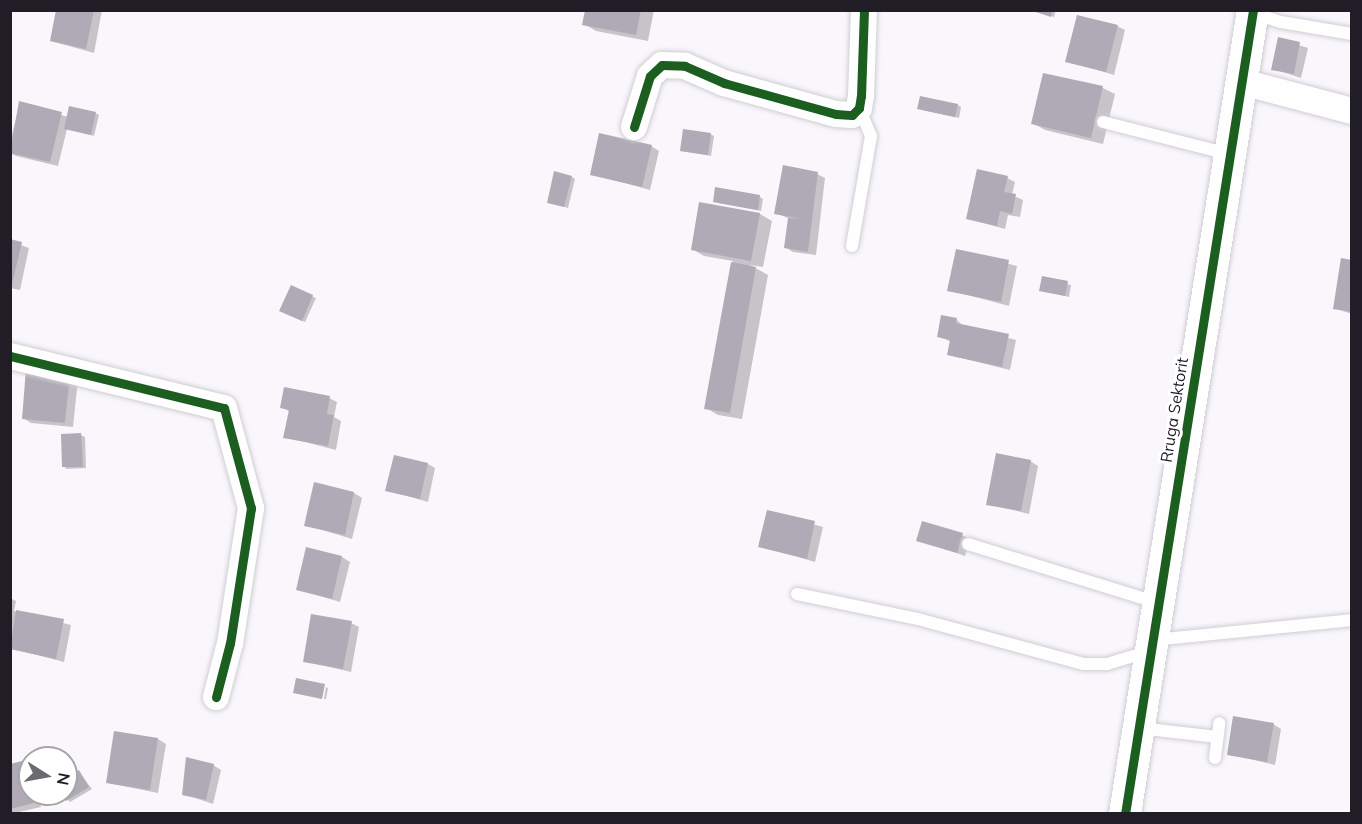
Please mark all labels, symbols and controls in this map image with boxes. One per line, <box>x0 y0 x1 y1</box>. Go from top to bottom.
street label: Rruga Sektorit <box>1156 356 1192 464</box>
north arrow <box>18 746 78 806</box>
text: N <box>53 771 75 787</box>

